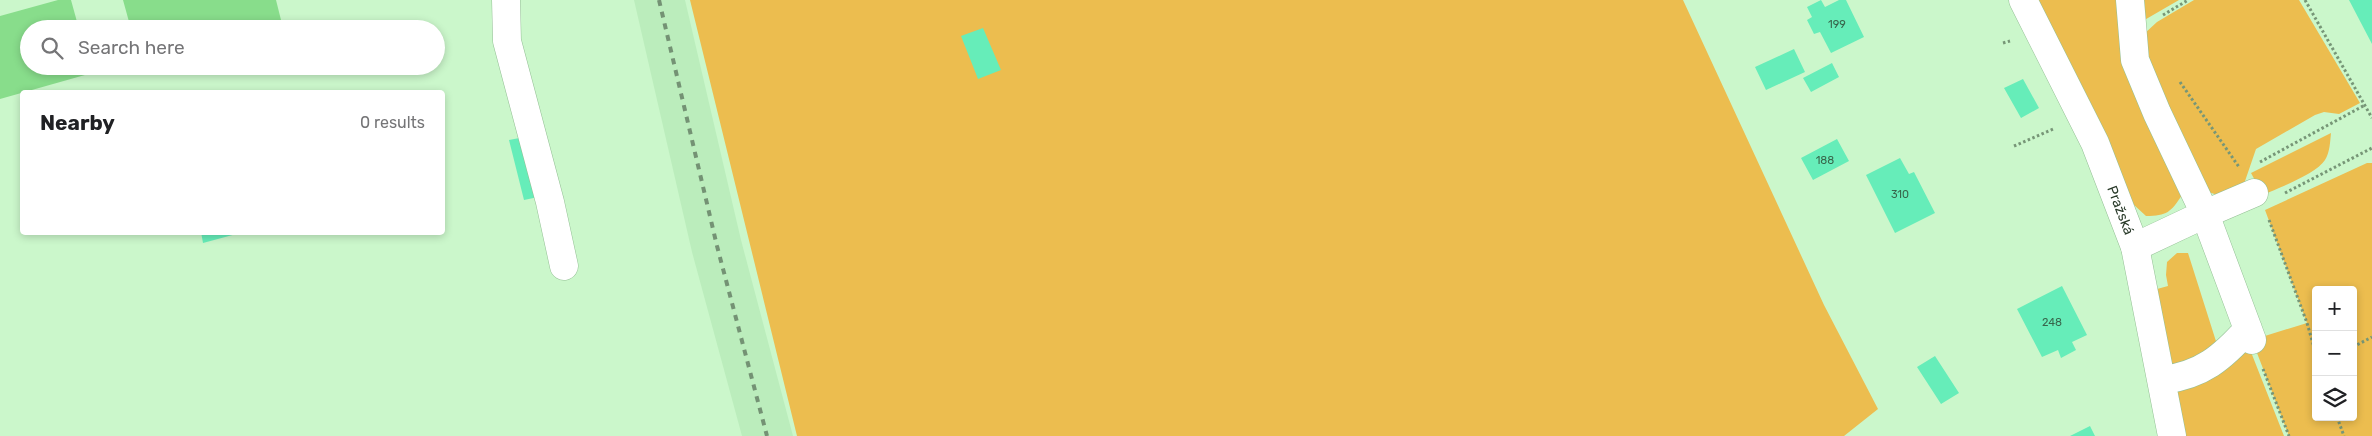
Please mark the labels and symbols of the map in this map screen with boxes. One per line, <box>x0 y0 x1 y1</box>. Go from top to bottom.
house number: 199 <box>1828 18 1846 31</box>
house number: 188 <box>1816 154 1834 167</box>
street label: Pražská <box>2104 183 2138 237</box>
house number: 310 <box>1891 188 1909 201</box>
house number: 248 <box>2042 316 2062 329</box>

